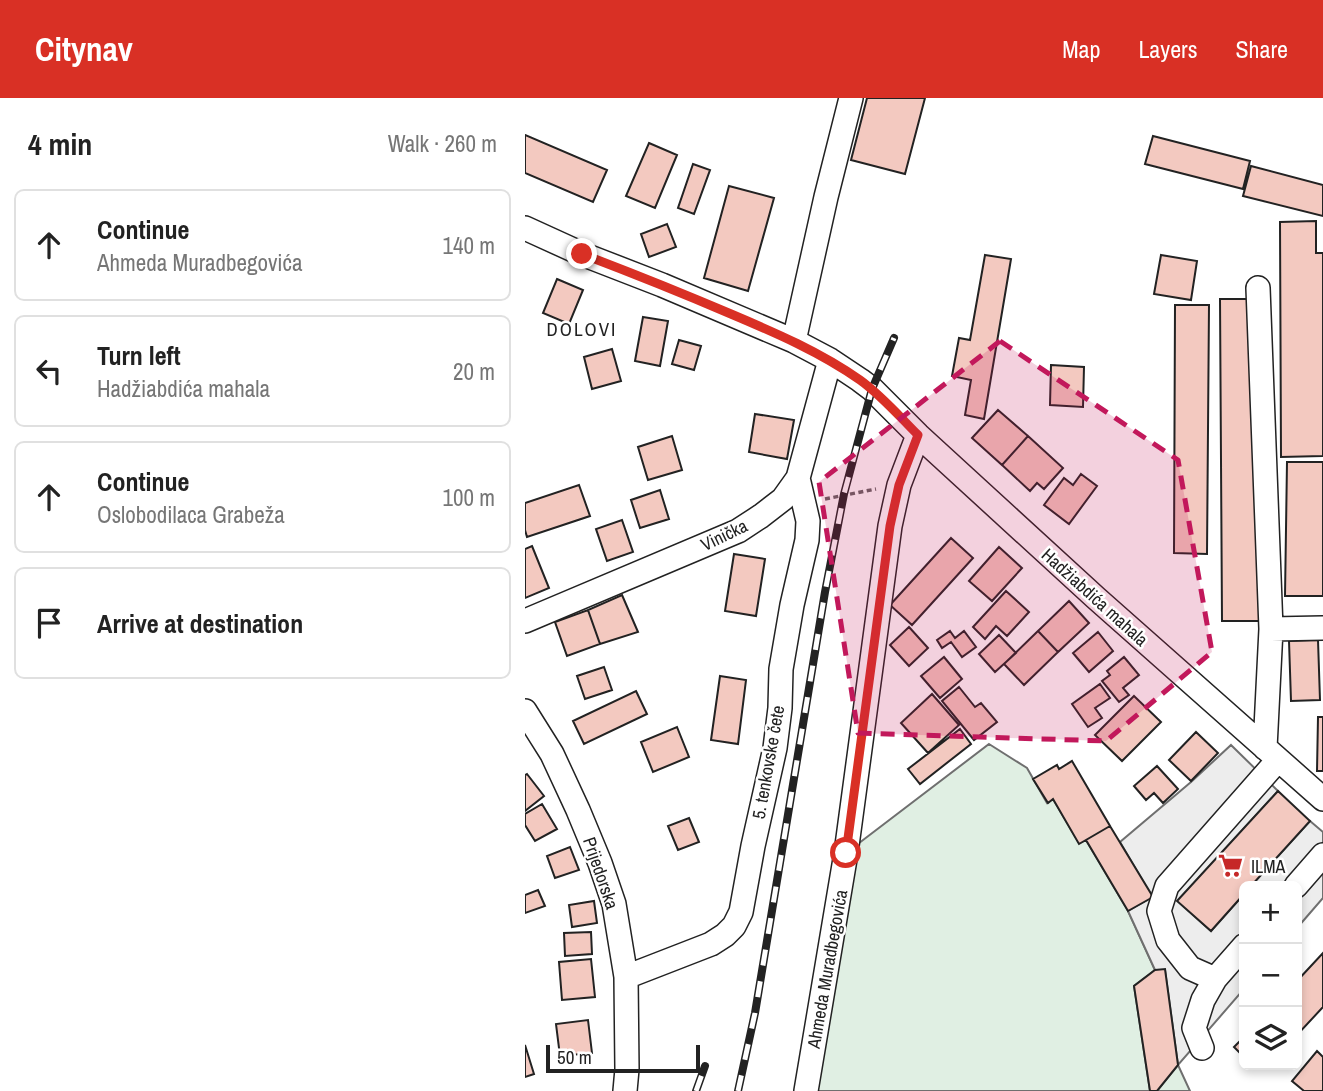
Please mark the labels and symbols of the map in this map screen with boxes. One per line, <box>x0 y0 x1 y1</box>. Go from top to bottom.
route end <box>566 238 597 269</box>
district label: DOLOVI <box>547 316 617 342</box>
street label: Vinička <box>697 513 751 557</box>
street label: Hadžiabdića mahala <box>1036 542 1154 652</box>
street label: 5. tenkovske čete <box>746 703 790 821</box>
street label: Prijedorska <box>577 834 625 912</box>
route start <box>830 837 861 868</box>
supermarket icon: ILMA <box>1217 852 1245 880</box>
place label: ILMA <box>1251 854 1286 879</box>
street label: Ahmeda Muradbegovića <box>801 888 853 1051</box>
scale bar <box>546 1042 700 1074</box>

